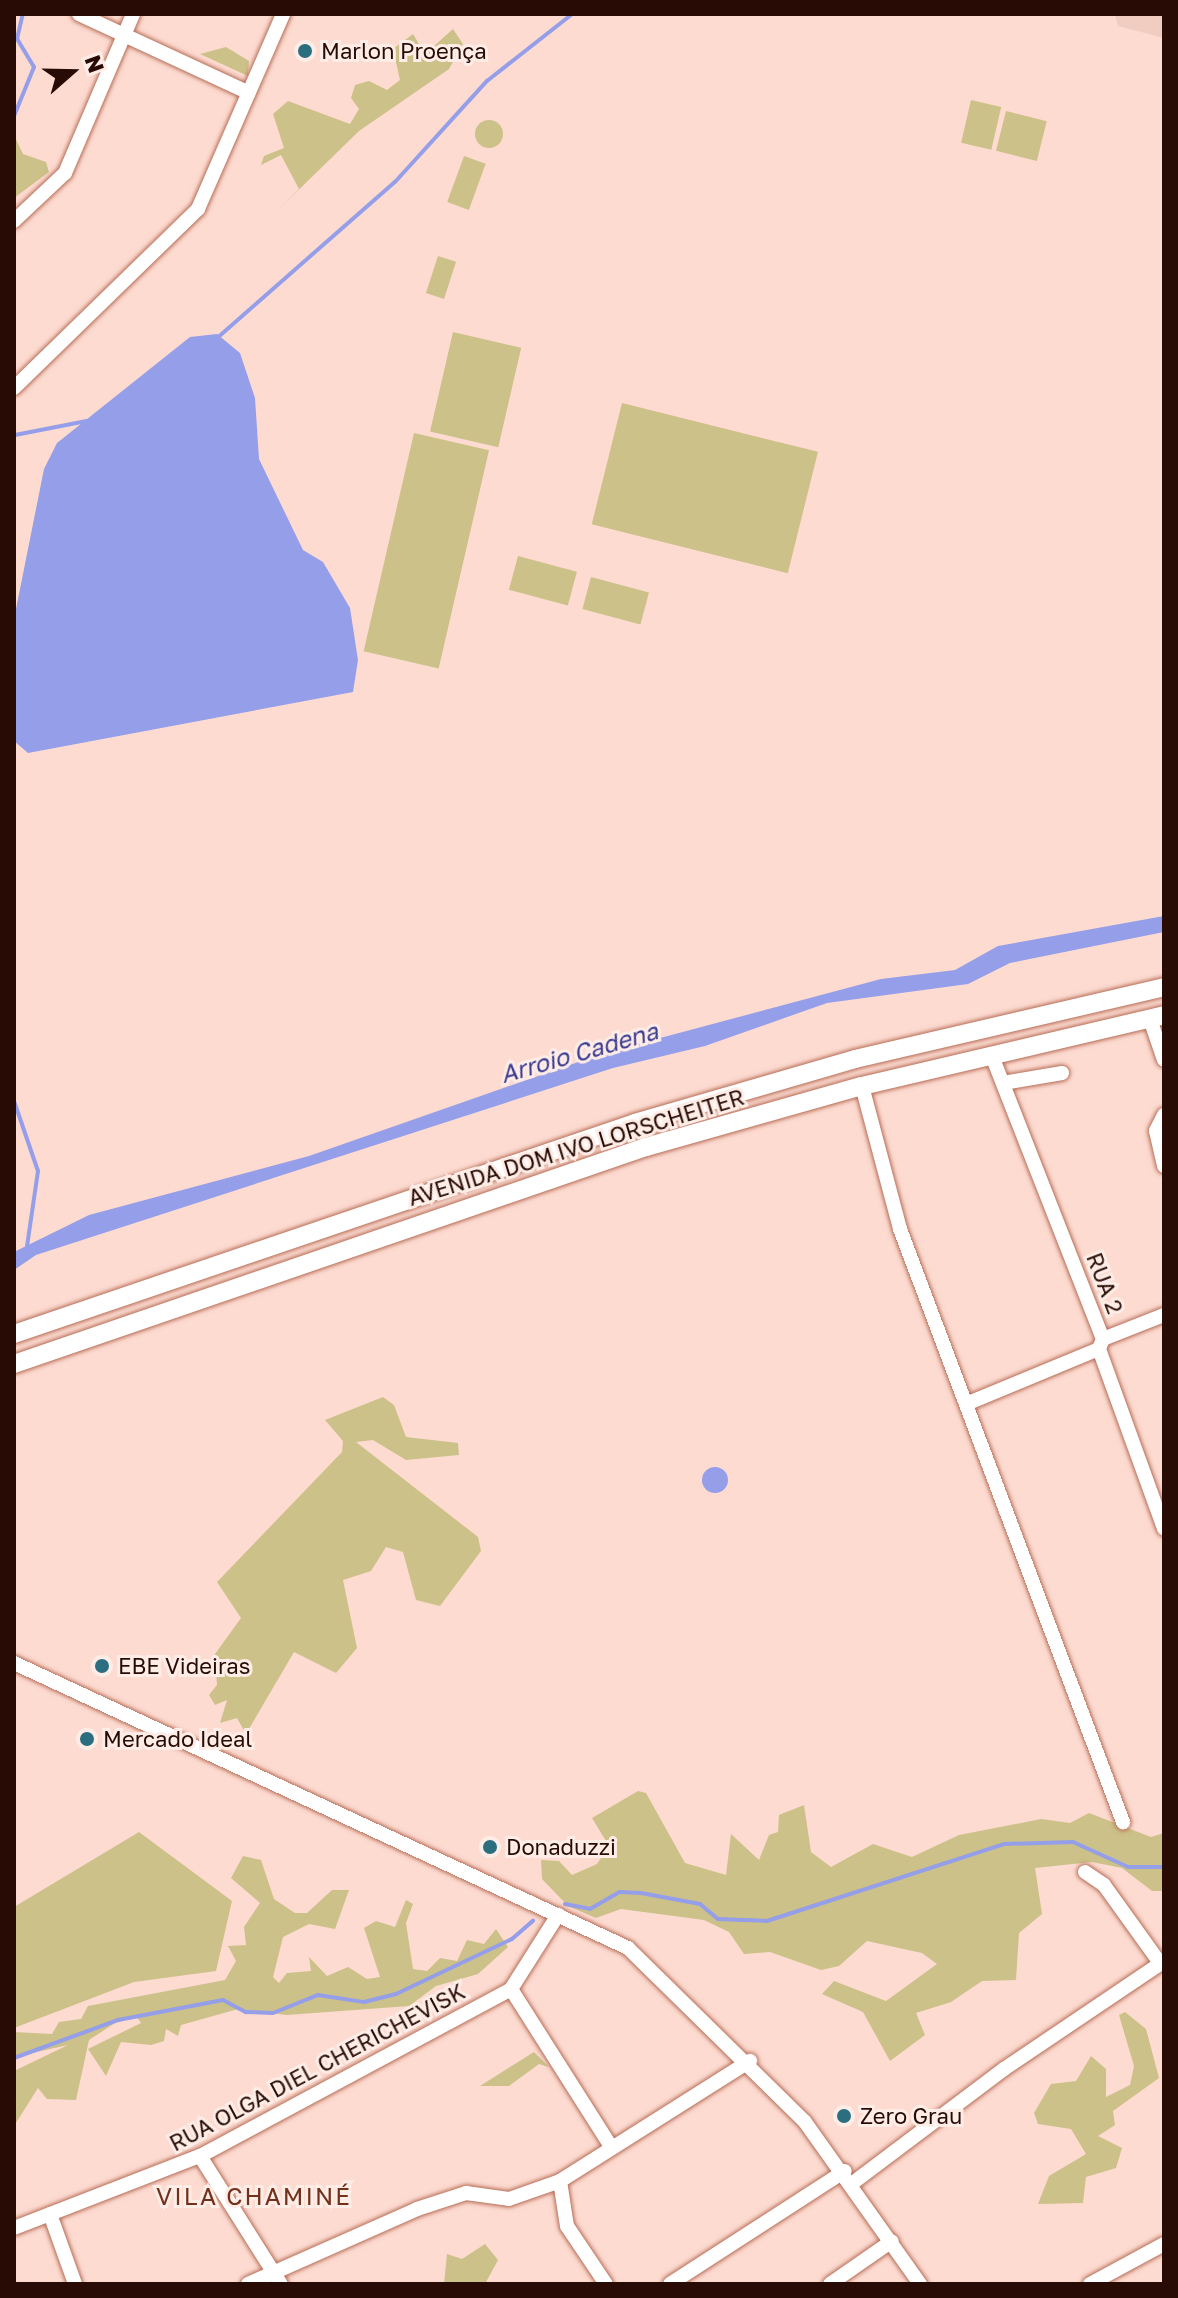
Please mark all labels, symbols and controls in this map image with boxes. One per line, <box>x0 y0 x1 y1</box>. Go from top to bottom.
north arrow <box>32 32 112 112</box>
place label: Marlon Proença <box>321 38 487 64</box>
marker: Marlon Proença <box>296 42 314 60</box>
text: N <box>79 51 111 76</box>
water label: Arroio Cadena <box>497 1016 661 1088</box>
street label: AVENIDA DOM IVO LORSCHEITER <box>405 1083 747 1211</box>
street label: RUA 2 <box>1081 1249 1129 1317</box>
place label: EBE Videiras <box>118 1653 250 1679</box>
marker: EBE Videiras <box>93 1657 111 1675</box>
place label: Mercado Ideal <box>103 1726 252 1752</box>
marker: Mercado Ideal <box>78 1730 96 1748</box>
place label: Donaduzzi <box>506 1834 616 1860</box>
marker: Donaduzzi <box>481 1838 499 1856</box>
street label: RUA OLGA DIEL CHERICHEVISK <box>165 1978 469 2156</box>
place label: Zero Grau <box>860 2103 962 2129</box>
marker: Zero Grau <box>835 2107 853 2125</box>
district label: VILA CHAMINÉ <box>156 2182 352 2210</box>

